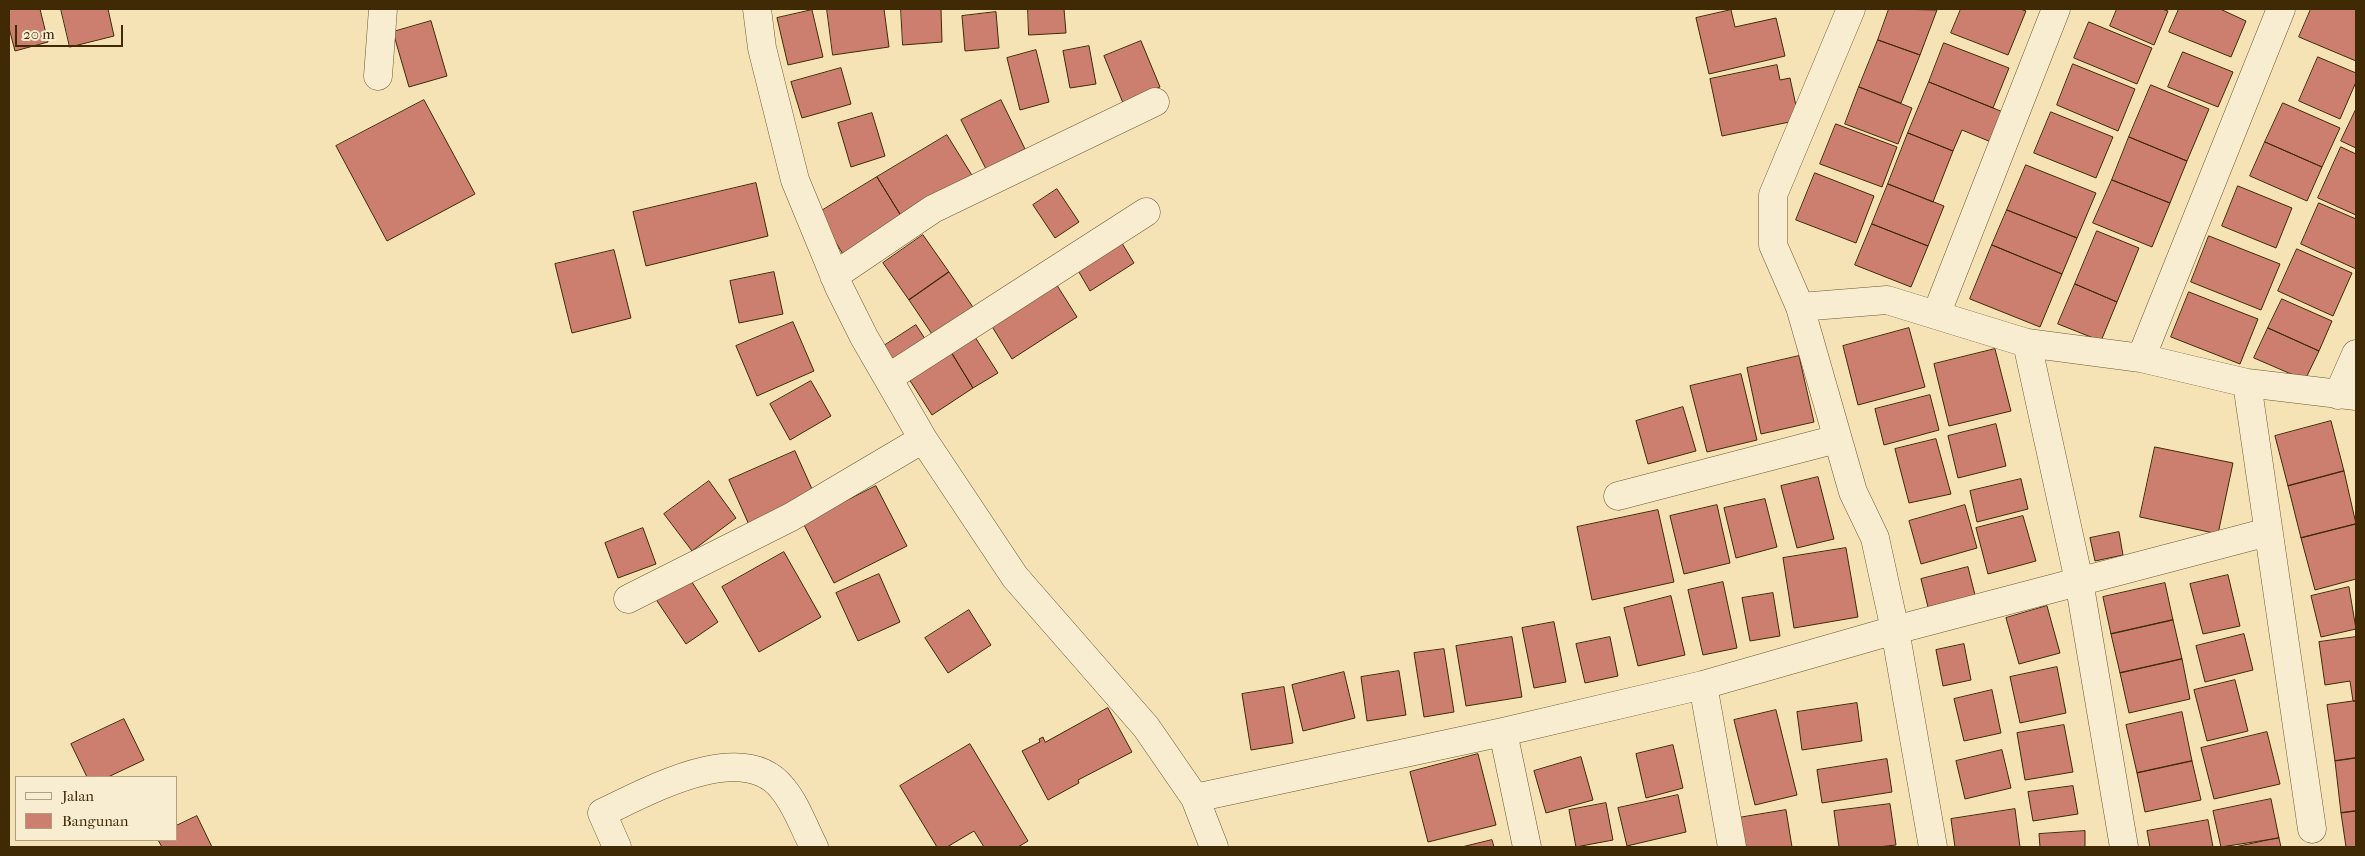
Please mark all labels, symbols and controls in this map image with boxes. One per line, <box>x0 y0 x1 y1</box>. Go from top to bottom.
scale bar <box>18 15 125 47</box>
text: 20 m <box>23 25 55 43</box>
legend <box>15 776 178 841</box>
text: Jalan <box>62 787 94 805</box>
text: Bangunan <box>62 812 129 830</box>

